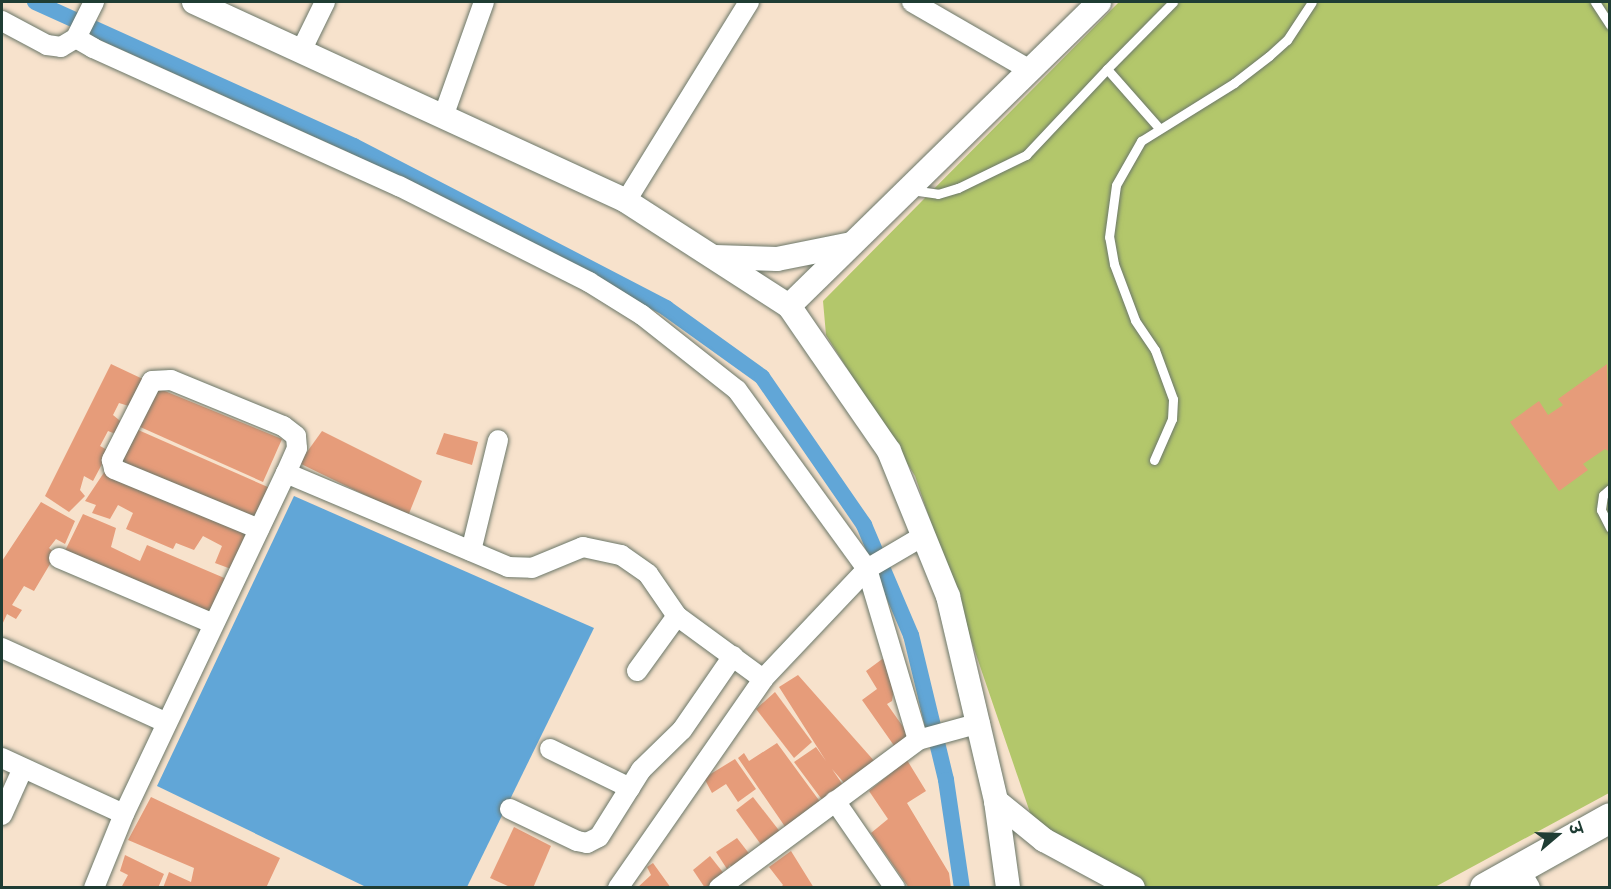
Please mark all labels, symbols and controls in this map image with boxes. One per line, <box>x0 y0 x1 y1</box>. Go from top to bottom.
north arrow <box>1527 805 1587 865</box>
text: उ <box>1563 821 1586 837</box>

